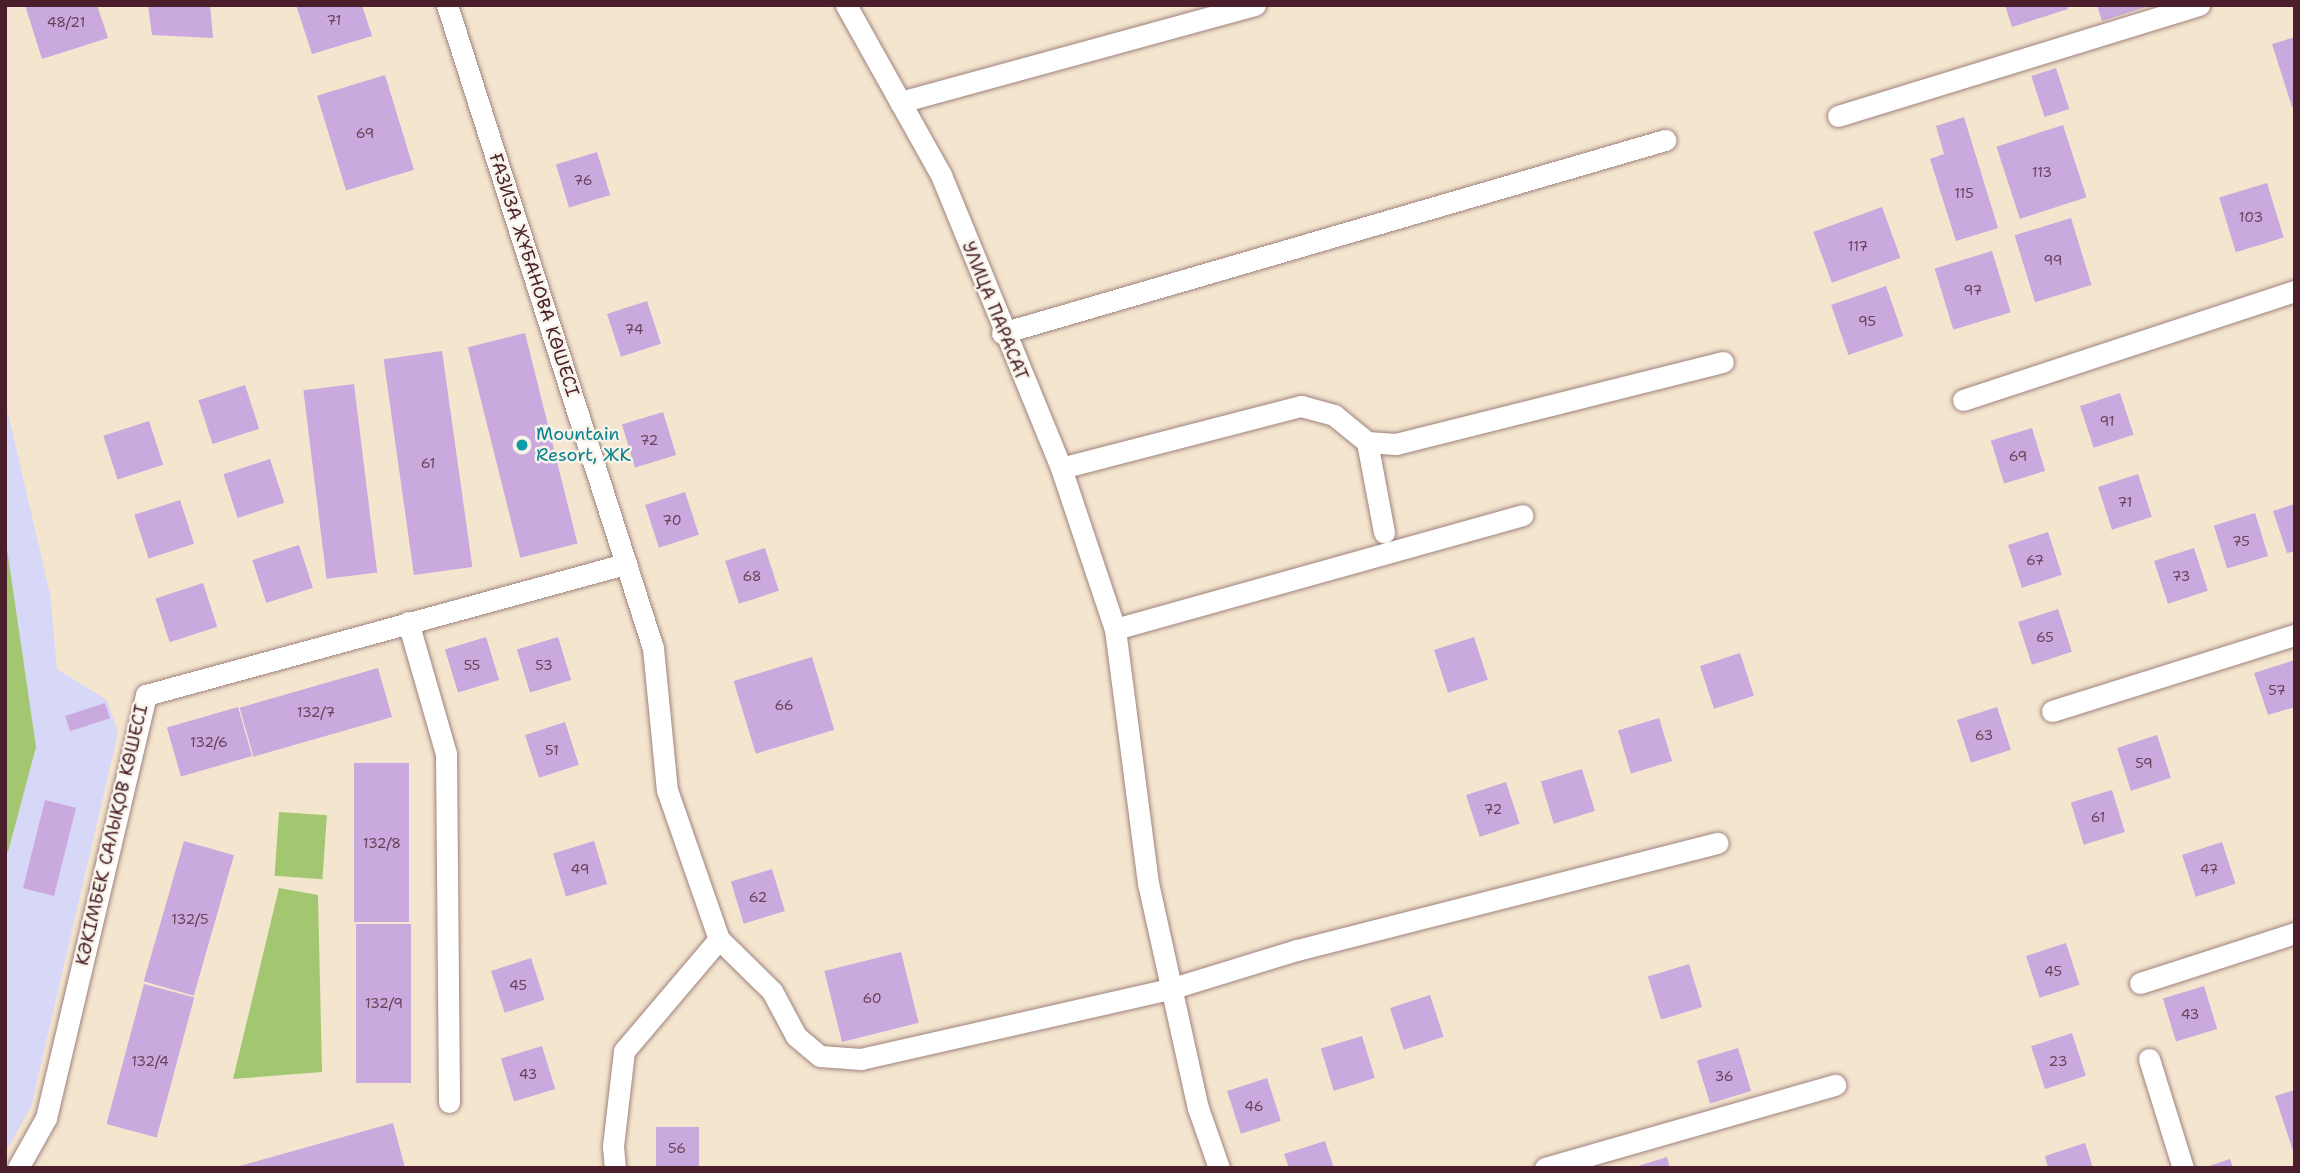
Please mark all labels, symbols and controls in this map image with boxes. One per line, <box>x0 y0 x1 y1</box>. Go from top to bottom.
house number: 71 <box>327 12 341 28</box>
house number: 48/21 <box>47 14 85 30</box>
house number: 69 <box>356 125 374 141</box>
street label: ҒАЗИЗА ЖҰБАНОВА КӨШЕСІ <box>484 151 584 399</box>
house number: 113 <box>2032 164 2052 180</box>
house number: 76 <box>573 172 593 188</box>
house number: 115 <box>1954 185 1974 201</box>
house number: 103 <box>2239 209 2263 225</box>
street label: УЛИЦА ПАРАСАТ <box>957 238 1033 384</box>
house number: 117 <box>1848 238 1868 254</box>
house number: 99 <box>2043 252 2063 268</box>
house number: 97 <box>1964 282 1982 298</box>
house number: 95 <box>1858 313 1876 329</box>
house number: 74 <box>625 321 643 337</box>
house number: 91 <box>2099 413 2115 429</box>
place label: Mountain Resort, ЖК <box>536 424 631 466</box>
house number: 72 <box>640 432 658 448</box>
marker: Mountain Resort, ЖК <box>514 437 530 453</box>
house number: 69 <box>2009 448 2027 464</box>
house number: 61 <box>421 455 435 471</box>
house number: 71 <box>2118 494 2132 510</box>
house number: 70 <box>662 512 682 528</box>
house number: 75 <box>2232 533 2250 549</box>
house number: 67 <box>2026 552 2044 568</box>
house number: 68 <box>742 568 762 584</box>
house number: 73 <box>2172 568 2190 584</box>
house number: 65 <box>2036 629 2054 645</box>
house number: 55 <box>464 657 480 673</box>
house number: 53 <box>535 657 553 673</box>
house number: 57 <box>2268 682 2286 698</box>
house number: 66 <box>774 697 794 713</box>
street label: КӘКІМБЕК САЛЫҚОВ КӨШЕСІ <box>71 702 153 968</box>
house number: 132/7 <box>297 704 335 720</box>
house number: 63 <box>1975 727 1993 743</box>
house number: 132/6 <box>190 734 228 750</box>
house number: 51 <box>545 742 559 758</box>
house number: 59 <box>2135 755 2153 771</box>
house number: 72 <box>1484 801 1502 817</box>
house number: 61 <box>2091 809 2105 825</box>
house number: 132/8 <box>363 835 401 851</box>
house number: 49 <box>571 861 589 877</box>
house number: 47 <box>2200 861 2218 877</box>
house number: 62 <box>749 889 767 905</box>
house number: 132/5 <box>171 911 209 927</box>
house number: 45 <box>2044 963 2062 979</box>
house number: 45 <box>509 977 527 993</box>
house number: 60 <box>862 990 882 1006</box>
house number: 132/9 <box>365 995 403 1011</box>
house number: 43 <box>2181 1006 2199 1022</box>
house number: 132/4 <box>131 1053 169 1069</box>
house number: 23 <box>2049 1053 2067 1069</box>
house number: 43 <box>519 1066 537 1082</box>
house number: 36 <box>1714 1068 1734 1084</box>
house number: 46 <box>1244 1098 1264 1114</box>
house number: 56 <box>668 1140 686 1156</box>

